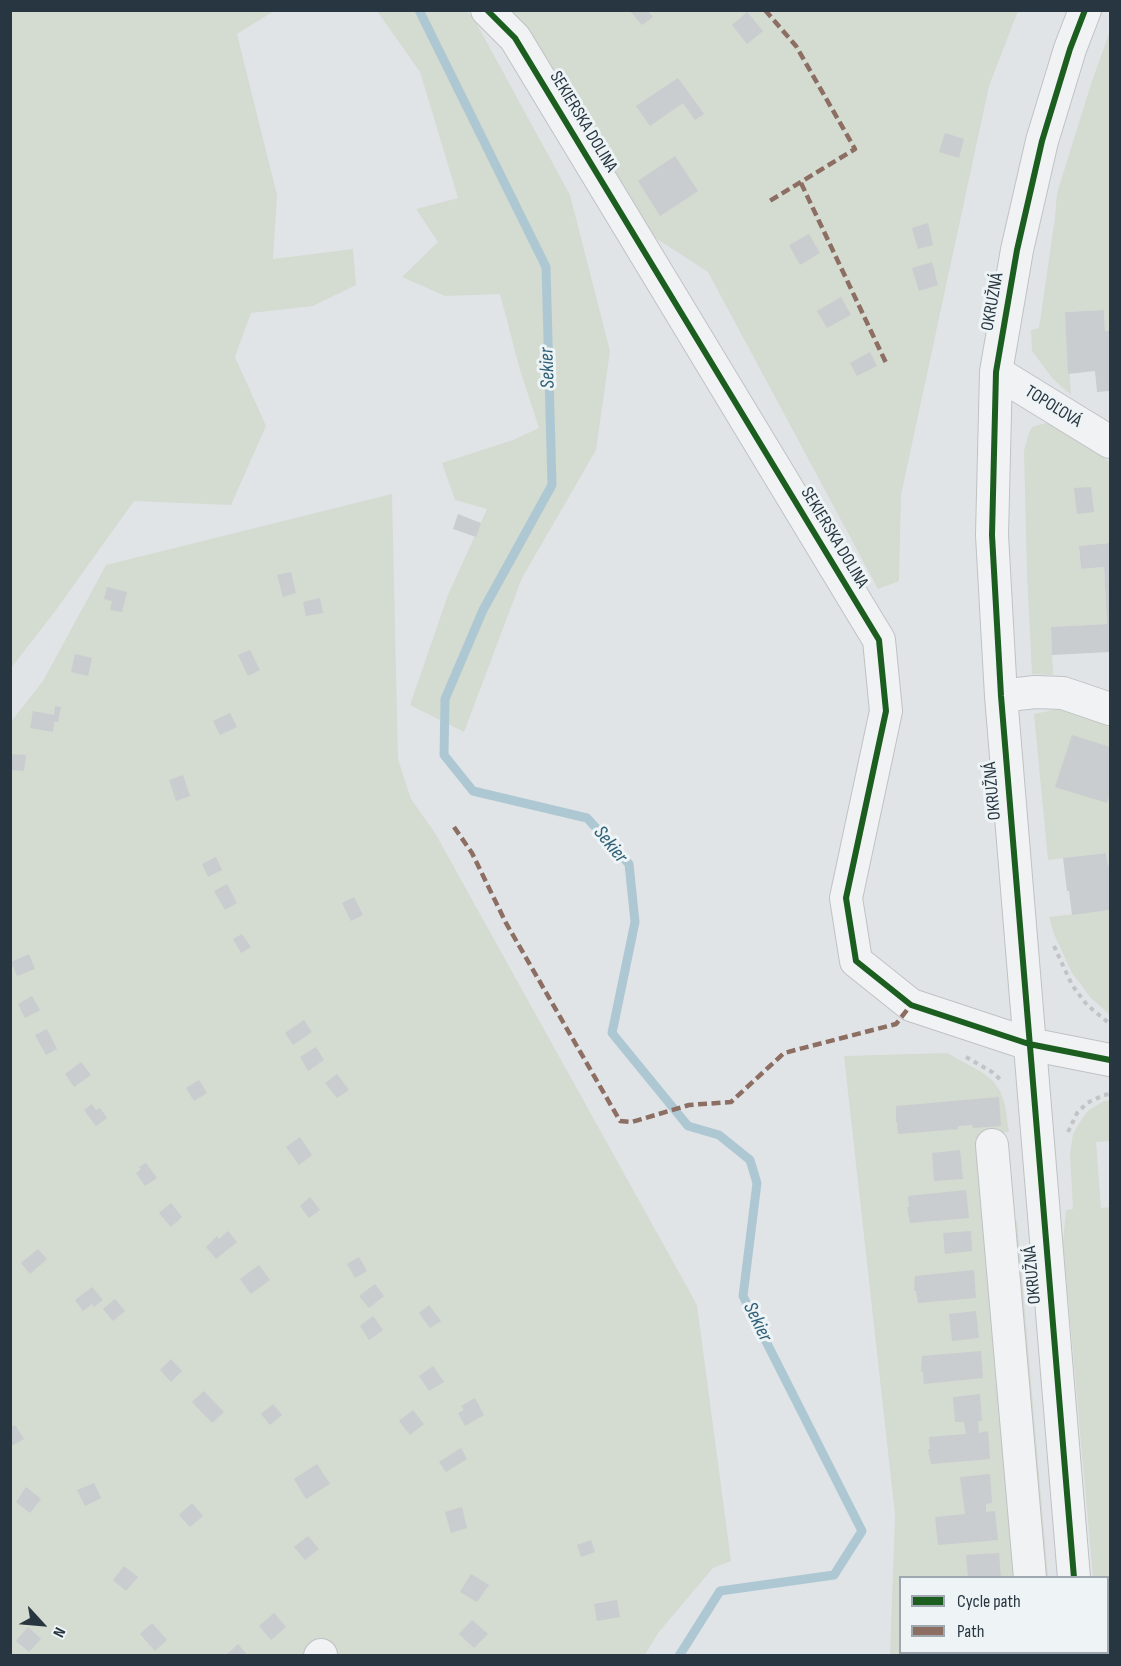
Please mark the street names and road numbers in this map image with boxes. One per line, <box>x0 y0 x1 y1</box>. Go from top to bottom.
street label: SEKIERSKA DOLINA <box>544 68 622 176</box>
street label: OKRUŽNÁ <box>977 271 1009 333</box>
street label: TOPOĽOVÁ <box>1021 381 1085 433</box>
street label: SEKIERSKA DOLINA <box>795 484 873 592</box>
street label: OKRUŽNÁ <box>980 761 1006 821</box>
street label: OKRUŽNÁ <box>1020 1245 1046 1305</box>

